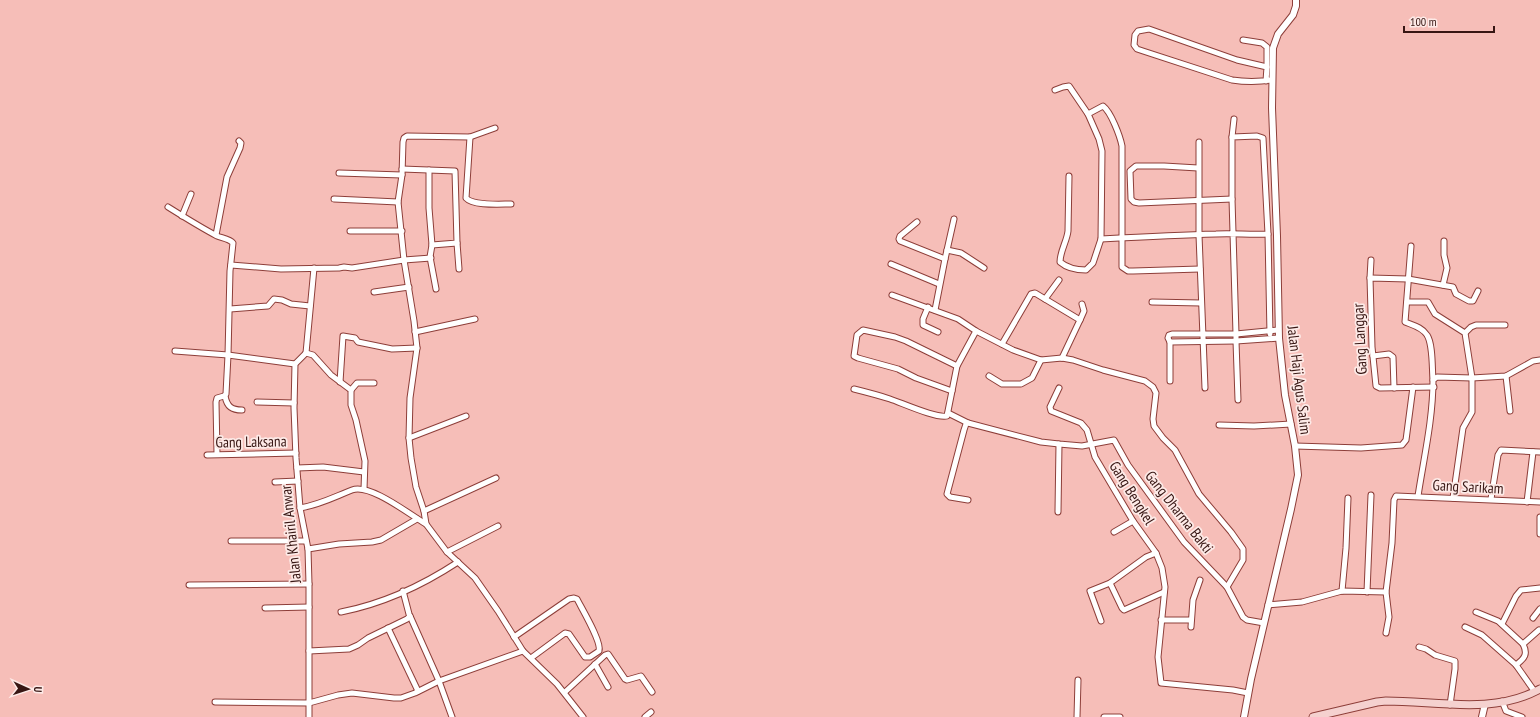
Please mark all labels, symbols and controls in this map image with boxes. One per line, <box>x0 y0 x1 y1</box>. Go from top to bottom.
scale bar <box>1404 8 1494 34</box>
text: 100 m <box>1410 14 1437 29</box>
street label: Gang Langgar <box>1348 302 1371 375</box>
street label: Jalan Haji Agus Salim <box>1283 324 1316 435</box>
street label: Gang Laksana <box>215 431 287 452</box>
street label: Gang Bengkel <box>1105 457 1160 528</box>
street label: Gang Dharma Bakti <box>1141 467 1217 557</box>
street label: Gang Sarikam <box>1432 475 1504 498</box>
street label: Jalan Khairil Anwar <box>276 483 305 585</box>
north arrow <box>8 669 48 709</box>
text: U <box>31 686 45 693</box>

